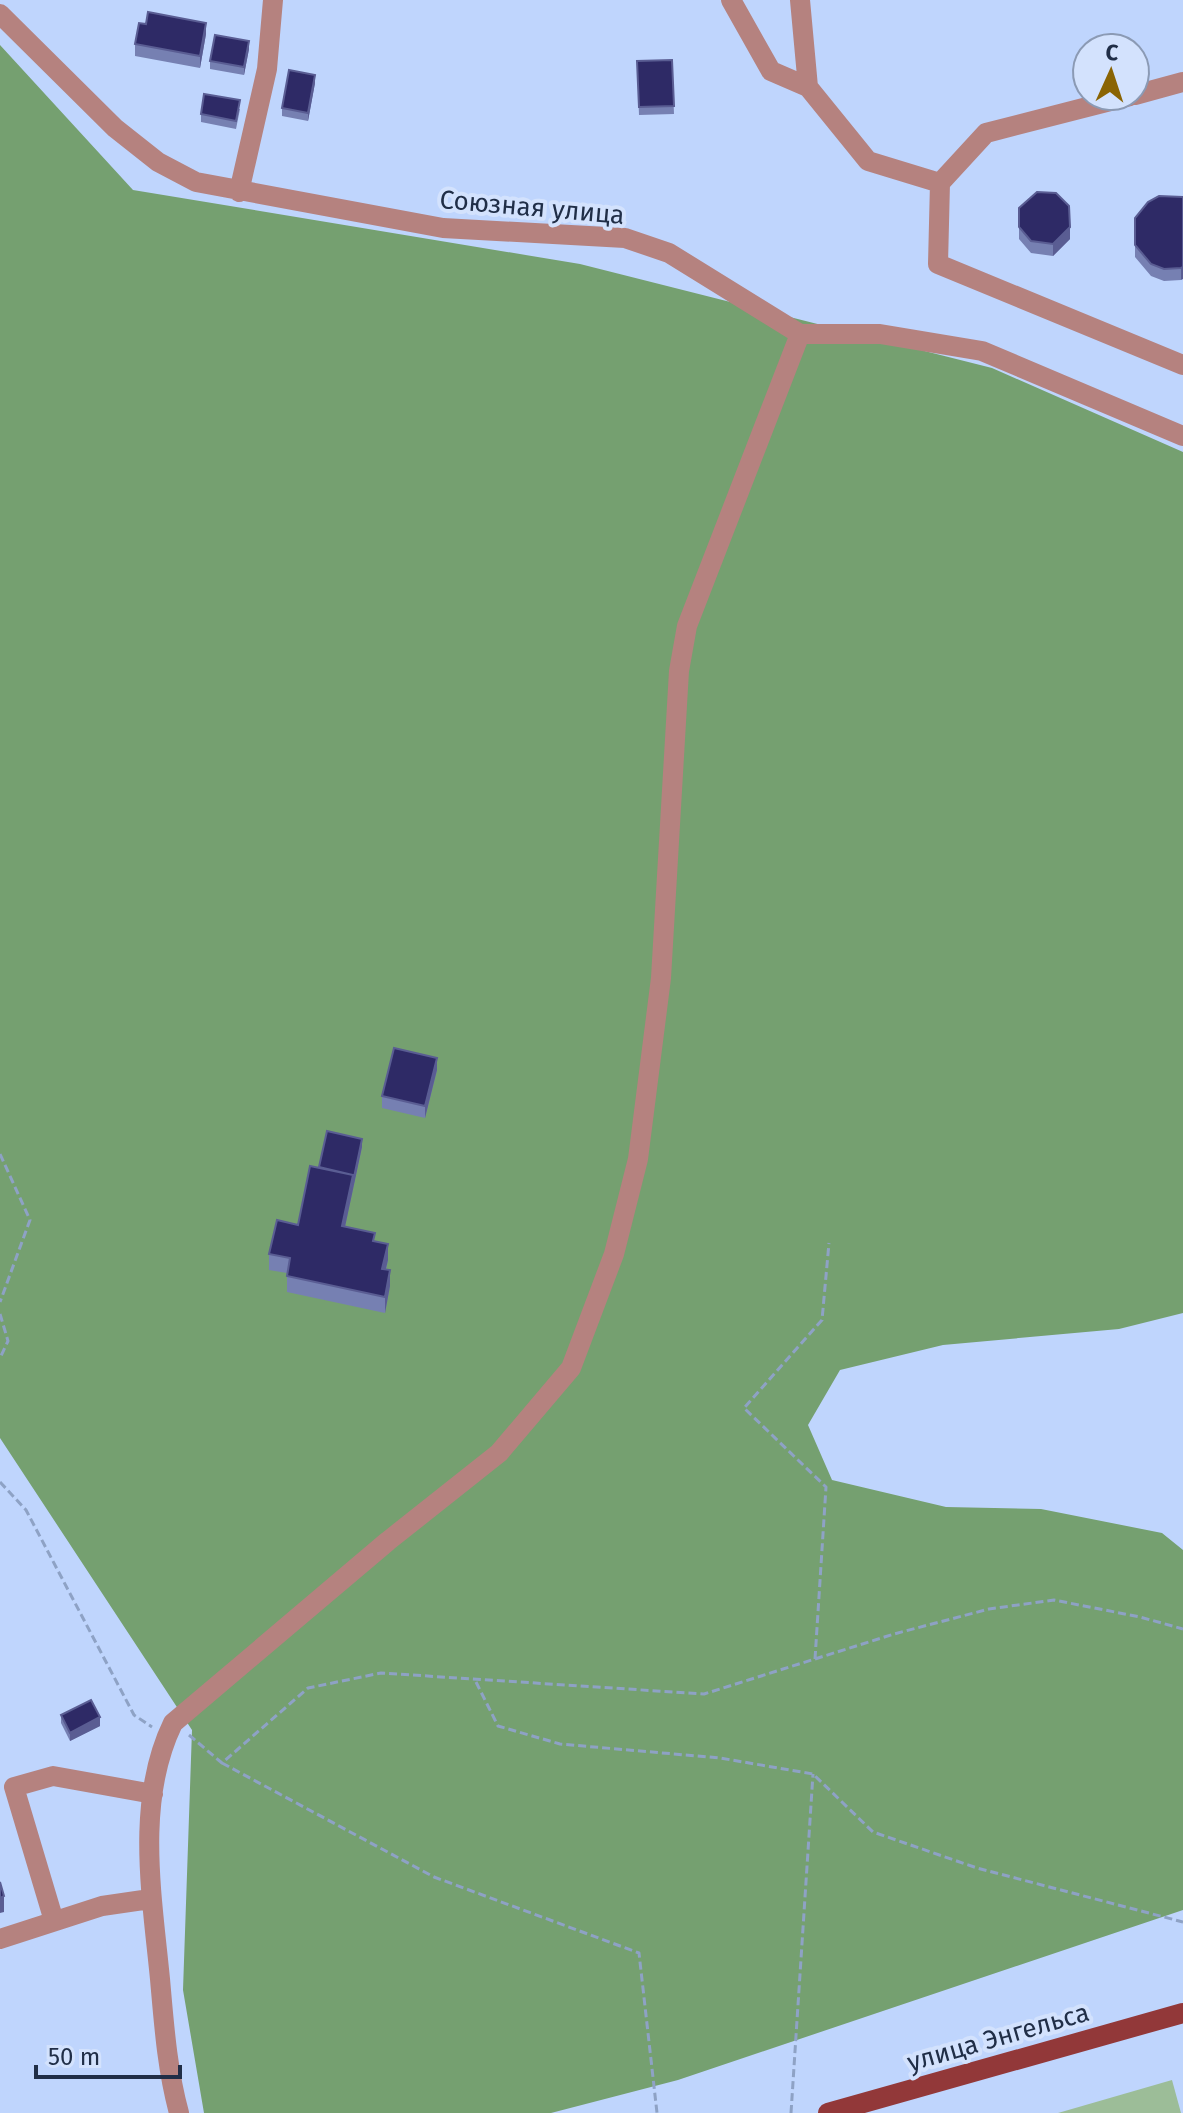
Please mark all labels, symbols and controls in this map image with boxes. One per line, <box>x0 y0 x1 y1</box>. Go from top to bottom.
north arrow <box>1071 32 1151 112</box>
text: С <box>1105 39 1119 66</box>
street label: Союзная улица <box>438 184 626 231</box>
street label: улица Энгельса <box>904 1997 1093 2078</box>
scale bar <box>36 2029 180 2079</box>
text: 50 m <box>48 2043 100 2071</box>

